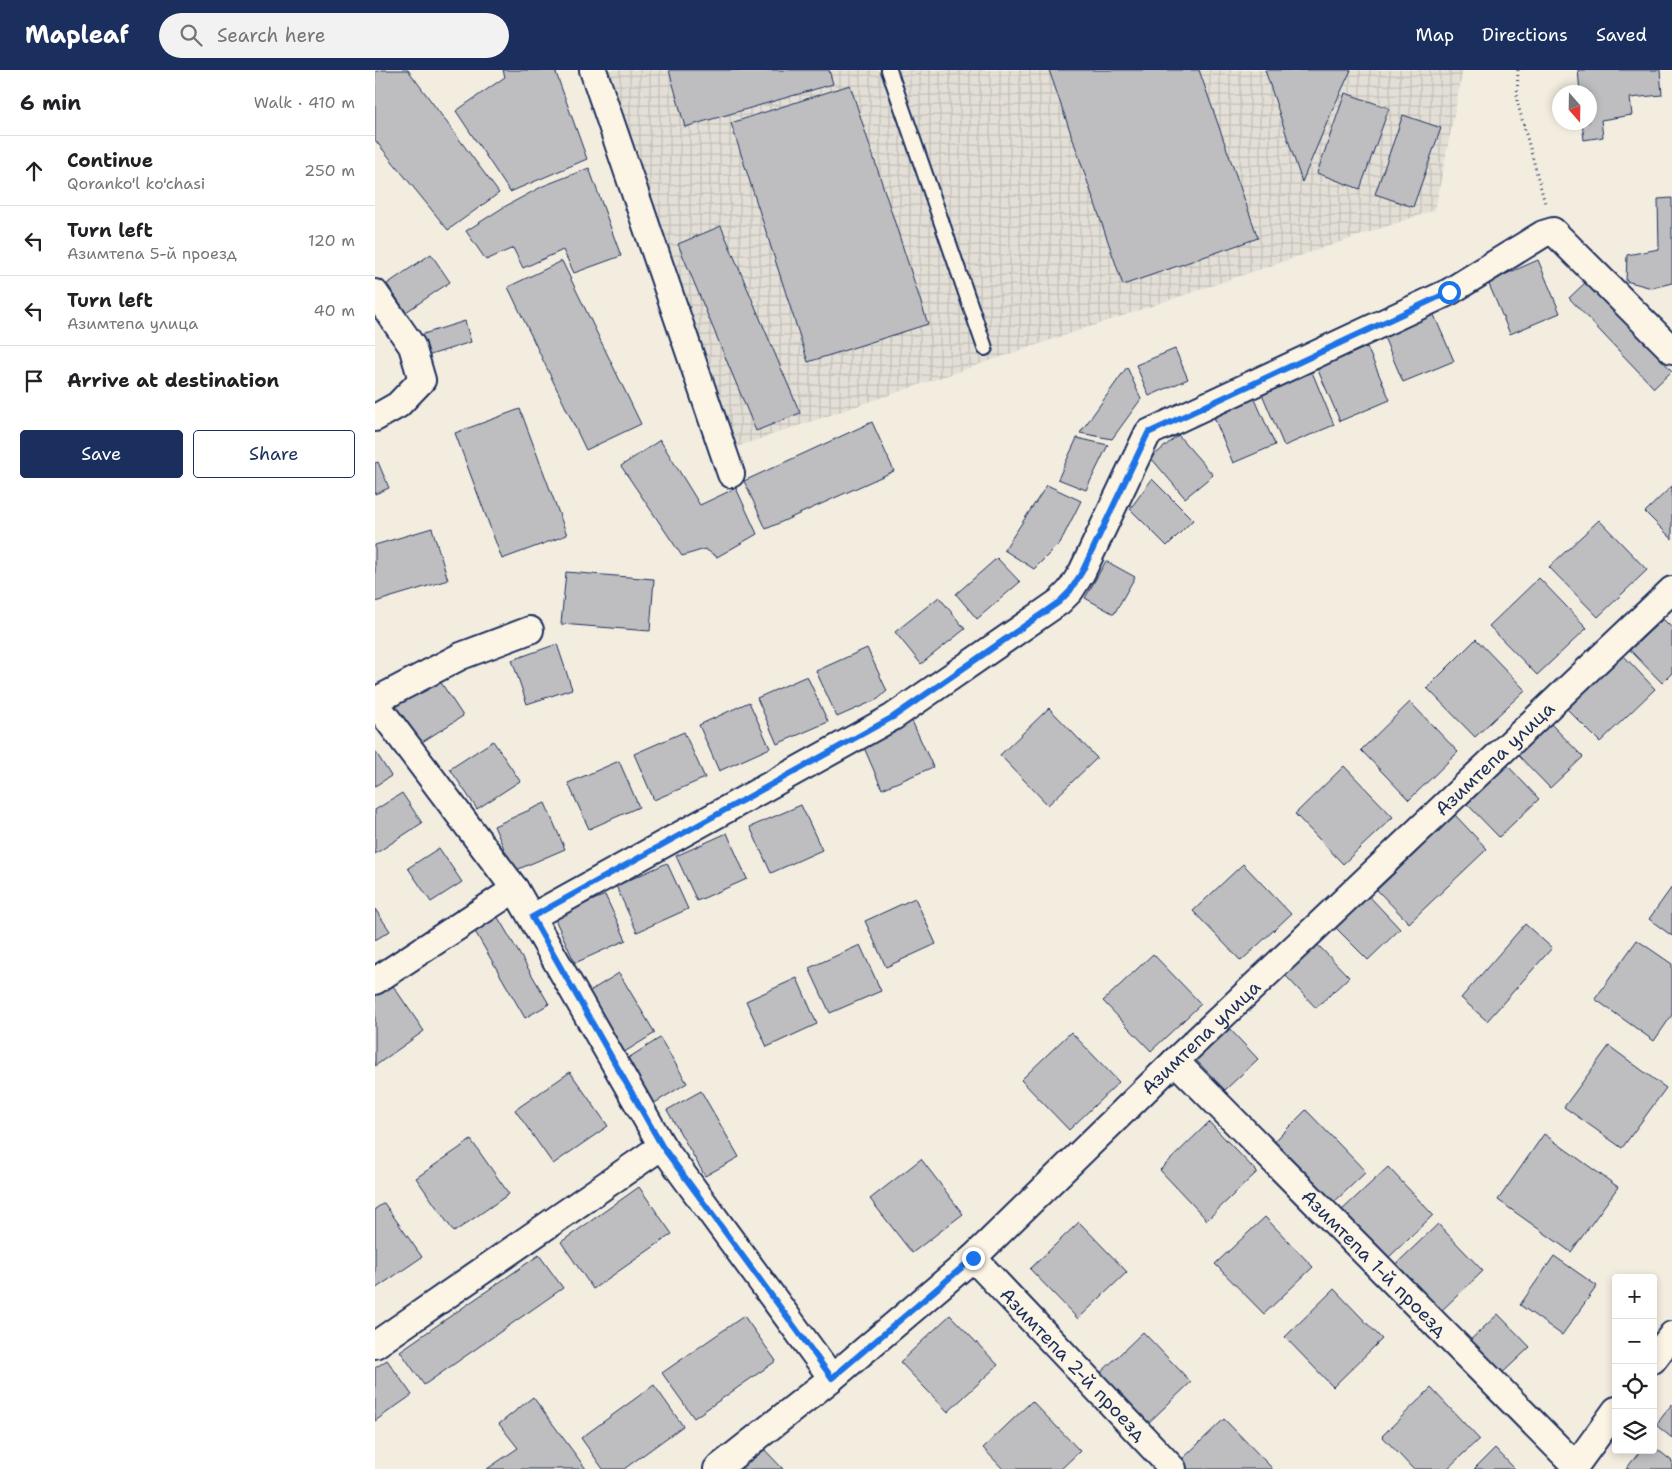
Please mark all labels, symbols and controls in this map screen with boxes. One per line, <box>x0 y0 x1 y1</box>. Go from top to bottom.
search box <box>159 13 509 58</box>
text: Mapleaf <box>25 19 129 51</box>
icon: search <box>177 21 205 49</box>
text: Search here <box>217 23 325 48</box>
text: Map <box>1416 23 1454 47</box>
text: Directions <box>1482 23 1568 47</box>
text: Saved <box>1596 23 1647 47</box>
north arrow <box>1552 85 1597 130</box>
text: 6 min <box>20 89 81 117</box>
text: Walk · 410 m <box>254 92 355 113</box>
text: Continue <box>67 148 153 173</box>
icon: ahead <box>20 157 48 185</box>
text: 250 m <box>304 160 355 181</box>
text: Qoranko'l ko'chasi <box>67 173 205 194</box>
text: Turn left <box>67 218 153 243</box>
icon: left <box>20 227 48 255</box>
text: 120 m <box>308 230 355 251</box>
text: Азимтепа 5-й проезд <box>67 243 237 264</box>
route start <box>1438 281 1461 304</box>
text: Turn left <box>67 288 153 313</box>
icon: left <box>20 297 48 325</box>
text: 40 m <box>313 300 355 321</box>
text: Азимтепа улица <box>67 313 198 334</box>
icon: arrive <box>20 367 48 395</box>
text: Arrive at destination <box>67 368 279 393</box>
button: Save <box>20 430 183 478</box>
button: Share <box>193 430 355 478</box>
street label: Азимтепа улица <box>1430 696 1560 821</box>
street label: Азимтепа улица <box>1136 974 1266 1100</box>
street label: Азимтепа 1-й проезд <box>1296 1184 1453 1342</box>
route end <box>962 1247 985 1270</box>
map controls <box>1612 1274 1657 1454</box>
button: + <box>1612 1274 1657 1319</box>
street label: Азимтепа 2-й проезд <box>994 1282 1152 1446</box>
button: − <box>1612 1319 1657 1364</box>
button: locate <box>1612 1364 1657 1409</box>
button: layers <box>1612 1409 1657 1454</box>

